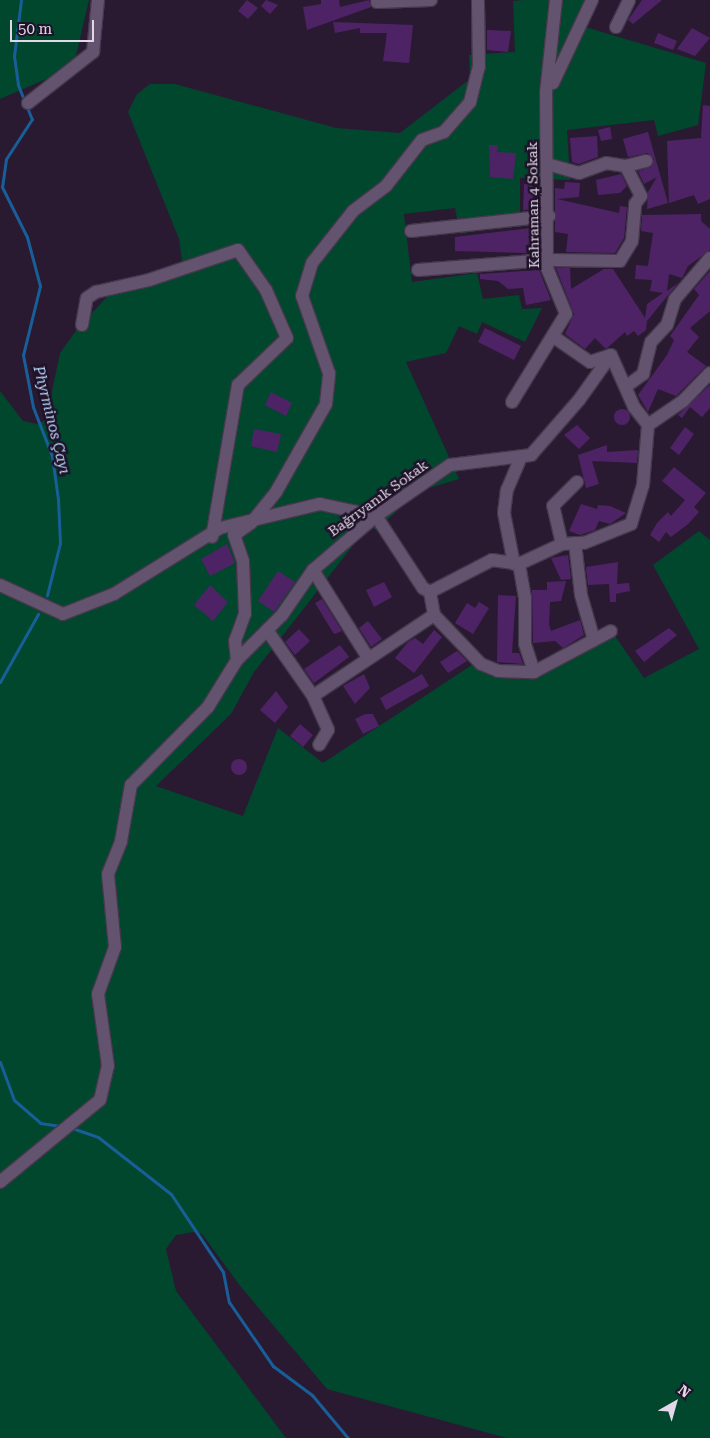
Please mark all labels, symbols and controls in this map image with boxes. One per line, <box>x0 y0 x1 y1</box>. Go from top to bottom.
scale bar <box>12 10 96 42</box>
text: 50 m <box>18 20 52 38</box>
street label: Kahraman 4 Sokak <box>523 142 543 268</box>
water label: Phyrminos Çayı <box>29 364 73 476</box>
street label: Bağrıyanık Sokak <box>325 456 431 540</box>
north arrow <box>650 1378 700 1428</box>
text: N <box>675 1382 693 1401</box>

